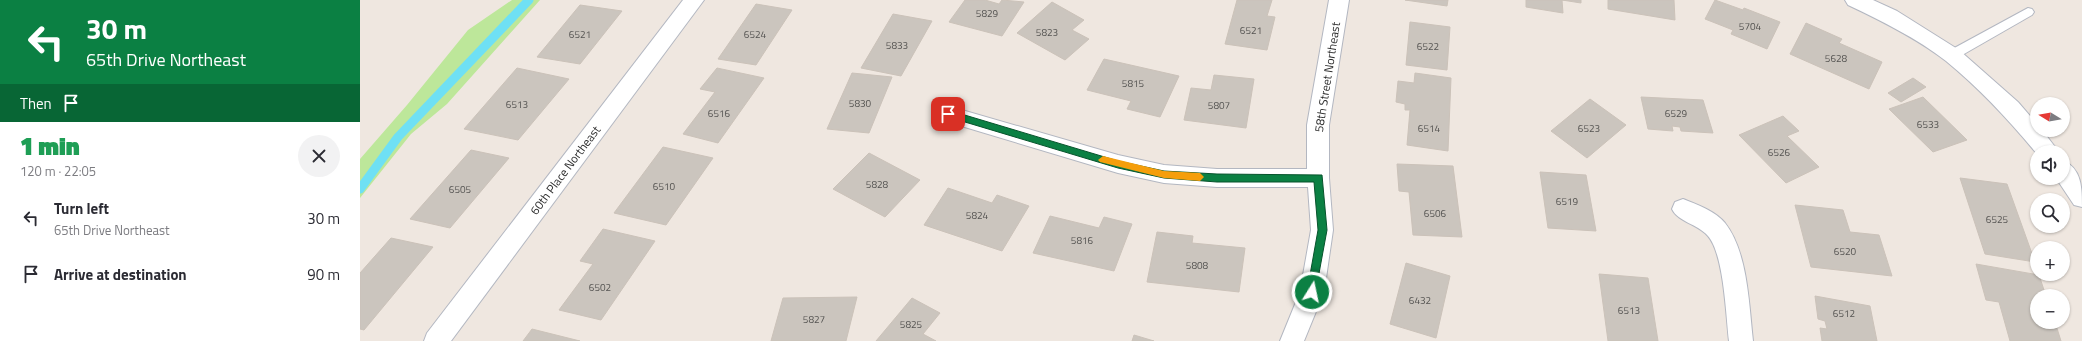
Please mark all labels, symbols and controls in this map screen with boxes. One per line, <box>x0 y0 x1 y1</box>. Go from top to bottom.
house number: 5829 <box>976 6 999 21</box>
text: 30 m <box>86 7 147 50</box>
icon: left <box>20 16 72 68</box>
house number: 5704 <box>1739 19 1762 34</box>
street label: 58th Street Northeast <box>1309 20 1345 133</box>
house number: 6521 <box>1240 23 1262 38</box>
house number: 5823 <box>1036 25 1058 40</box>
house number: 6521 <box>569 27 591 42</box>
house number: 6524 <box>744 27 767 42</box>
house number: 5833 <box>886 38 908 53</box>
house number: 6522 <box>1417 39 1439 54</box>
text: 65th Drive Northeast <box>86 46 246 73</box>
house number: 5628 <box>1825 51 1848 66</box>
house number: 5815 <box>1122 76 1145 91</box>
text: Then <box>20 92 52 115</box>
icon: arrive <box>60 92 82 114</box>
house number: 5830 <box>849 96 872 111</box>
house number: 6513 <box>506 97 528 112</box>
pin <box>931 97 965 131</box>
north arrow <box>2030 97 2070 137</box>
map controls <box>2030 97 2070 329</box>
house number: 5807 <box>1208 98 1230 113</box>
icon: arrive <box>937 103 959 125</box>
house number: 6516 <box>708 106 731 121</box>
house number: 6529 <box>1665 106 1688 121</box>
house number: 6533 <box>1917 117 1939 132</box>
street label: 60th Place Northeast <box>525 121 605 219</box>
house number: 6514 <box>1418 121 1441 136</box>
house number: 6523 <box>1578 121 1600 136</box>
text: 1 min <box>20 128 80 164</box>
button: close <box>298 135 340 177</box>
house number: 6526 <box>1768 145 1791 160</box>
button: sound <box>2030 145 2070 185</box>
text: 120 m · 22:05 <box>20 161 96 181</box>
house number: 5828 <box>866 177 889 192</box>
house number: 6510 <box>653 179 676 194</box>
house number: 6505 <box>449 182 472 197</box>
button: search <box>2030 193 2070 233</box>
house number: 6519 <box>1556 194 1579 209</box>
text: Turn left <box>54 197 109 220</box>
house number: 6506 <box>1424 206 1447 221</box>
icon: left <box>20 207 42 229</box>
text: 30 m <box>307 207 340 230</box>
house number: 5824 <box>966 208 989 223</box>
house number: 6525 <box>1986 212 2009 227</box>
text: 65th Drive Northeast <box>54 220 170 240</box>
house number: 5816 <box>1071 233 1094 248</box>
button: + <box>2030 241 2070 281</box>
house number: 6520 <box>1834 244 1857 259</box>
house number: 5808 <box>1186 258 1209 273</box>
icon: arrive <box>20 263 42 285</box>
text: Arrive at destination <box>54 263 187 286</box>
text: 90 m <box>307 263 340 286</box>
position arrow <box>1291 271 1333 313</box>
house number: 6502 <box>589 280 611 295</box>
button: − <box>2030 289 2070 329</box>
house number: 6432 <box>1409 293 1431 308</box>
house number: 6513 <box>1618 303 1640 318</box>
house number: 6512 <box>1833 306 1855 321</box>
house number: 5827 <box>803 312 825 327</box>
house number: 5825 <box>900 317 923 332</box>

